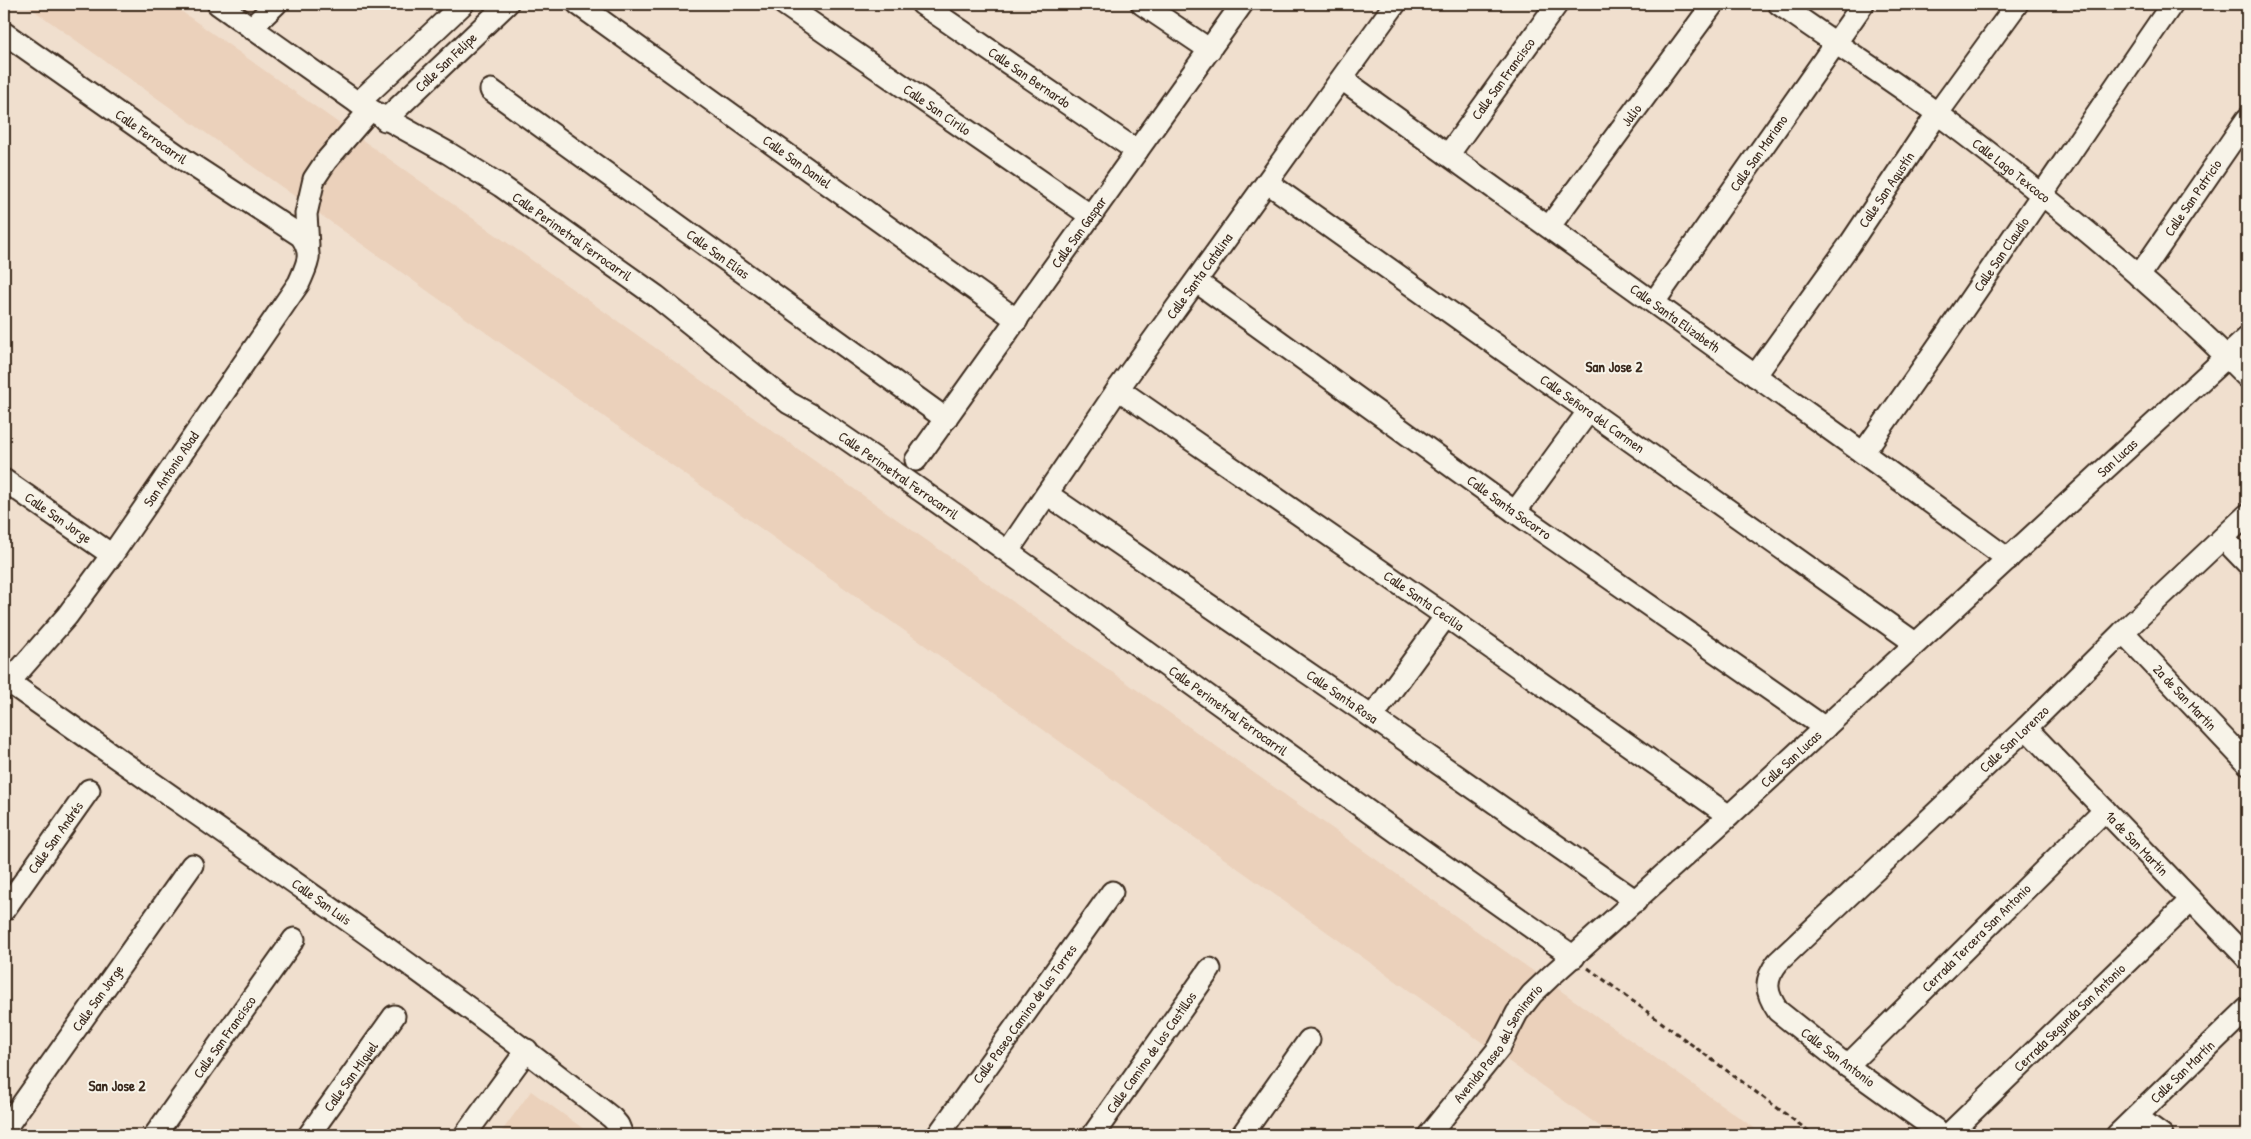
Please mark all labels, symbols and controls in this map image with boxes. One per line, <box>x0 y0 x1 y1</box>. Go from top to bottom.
street label: Calle San Felipe <box>410 27 481 96</box>
street label: Calle San Francisco <box>1466 33 1539 123</box>
street label: Calle San Bernardo <box>985 42 1075 112</box>
street label: Calle San Cirilo <box>900 79 975 140</box>
street label: Julio <box>1616 99 1646 130</box>
street label: Calle Ferrocarril <box>112 104 191 168</box>
street label: Calle San Mariano <box>1725 110 1792 195</box>
street label: Calle San Daniel <box>759 130 836 193</box>
street label: Calle Lago Texcoco <box>1969 133 2055 207</box>
street label: Calle San Agustín <box>1854 148 1918 231</box>
street label: Calle San Patricio <box>2159 155 2226 240</box>
street label: Calle Perimetral Ferrocarril <box>509 187 636 285</box>
street label: Calle San Gaspar <box>1046 192 1111 272</box>
street label: Calle San Claudio <box>1969 213 2033 295</box>
street label: Calle San Elías <box>683 224 754 283</box>
street label: Calle Santa Catalina <box>1161 228 1237 323</box>
street label: Calle Santa Elizabeth <box>1627 279 1724 357</box>
district label: San Jose 2 <box>1586 356 1643 377</box>
street label: Calle Señora del Carmen <box>1537 369 1649 457</box>
street label: Calle Perimetral Ferrocarril <box>835 426 963 523</box>
street label: San Antonio Abad <box>138 427 203 510</box>
street label: San Lucas <box>2093 434 2141 481</box>
street label: Calle Santa Socorro <box>1463 470 1556 544</box>
street label: Calle San Jorge <box>21 487 96 547</box>
street label: Calle Santa Cecilia <box>1380 566 1469 635</box>
street label: 2a de San Martín <box>2149 660 2221 734</box>
street label: Calle Perimetral Ferrocarril <box>1165 661 1292 760</box>
street label: Calle Santa Rosa <box>1303 665 1382 728</box>
street label: Calle San Lorenzo <box>1975 701 2053 776</box>
street label: Calle San Lucas <box>1756 726 1825 791</box>
street label: Calle San Andrés <box>23 797 87 877</box>
street label: 1a de San Martín <box>2102 806 2173 880</box>
street label: Calle San Luis <box>288 874 355 929</box>
street label: Cerrada Tercera San Antonio <box>1917 879 2035 996</box>
street label: Calle Paseo Camino de las Torres <box>968 940 1081 1087</box>
street label: Cerrada Segunda San Antonio <box>2009 958 2129 1076</box>
street label: Calle San Jorge <box>67 960 128 1035</box>
street label: Avenida Paseo del Seminario <box>1449 979 1546 1107</box>
street label: Calle Camino de los Castillos <box>1101 987 1200 1117</box>
street label: Calle San Francisco <box>188 991 260 1082</box>
street label: Calle San Antonio <box>1797 1022 1880 1091</box>
street label: Calle San Martín <box>2146 1036 2218 1107</box>
street label: Calle San Miguel <box>319 1037 382 1115</box>
district label: San Jose 2 <box>89 1075 146 1096</box>

